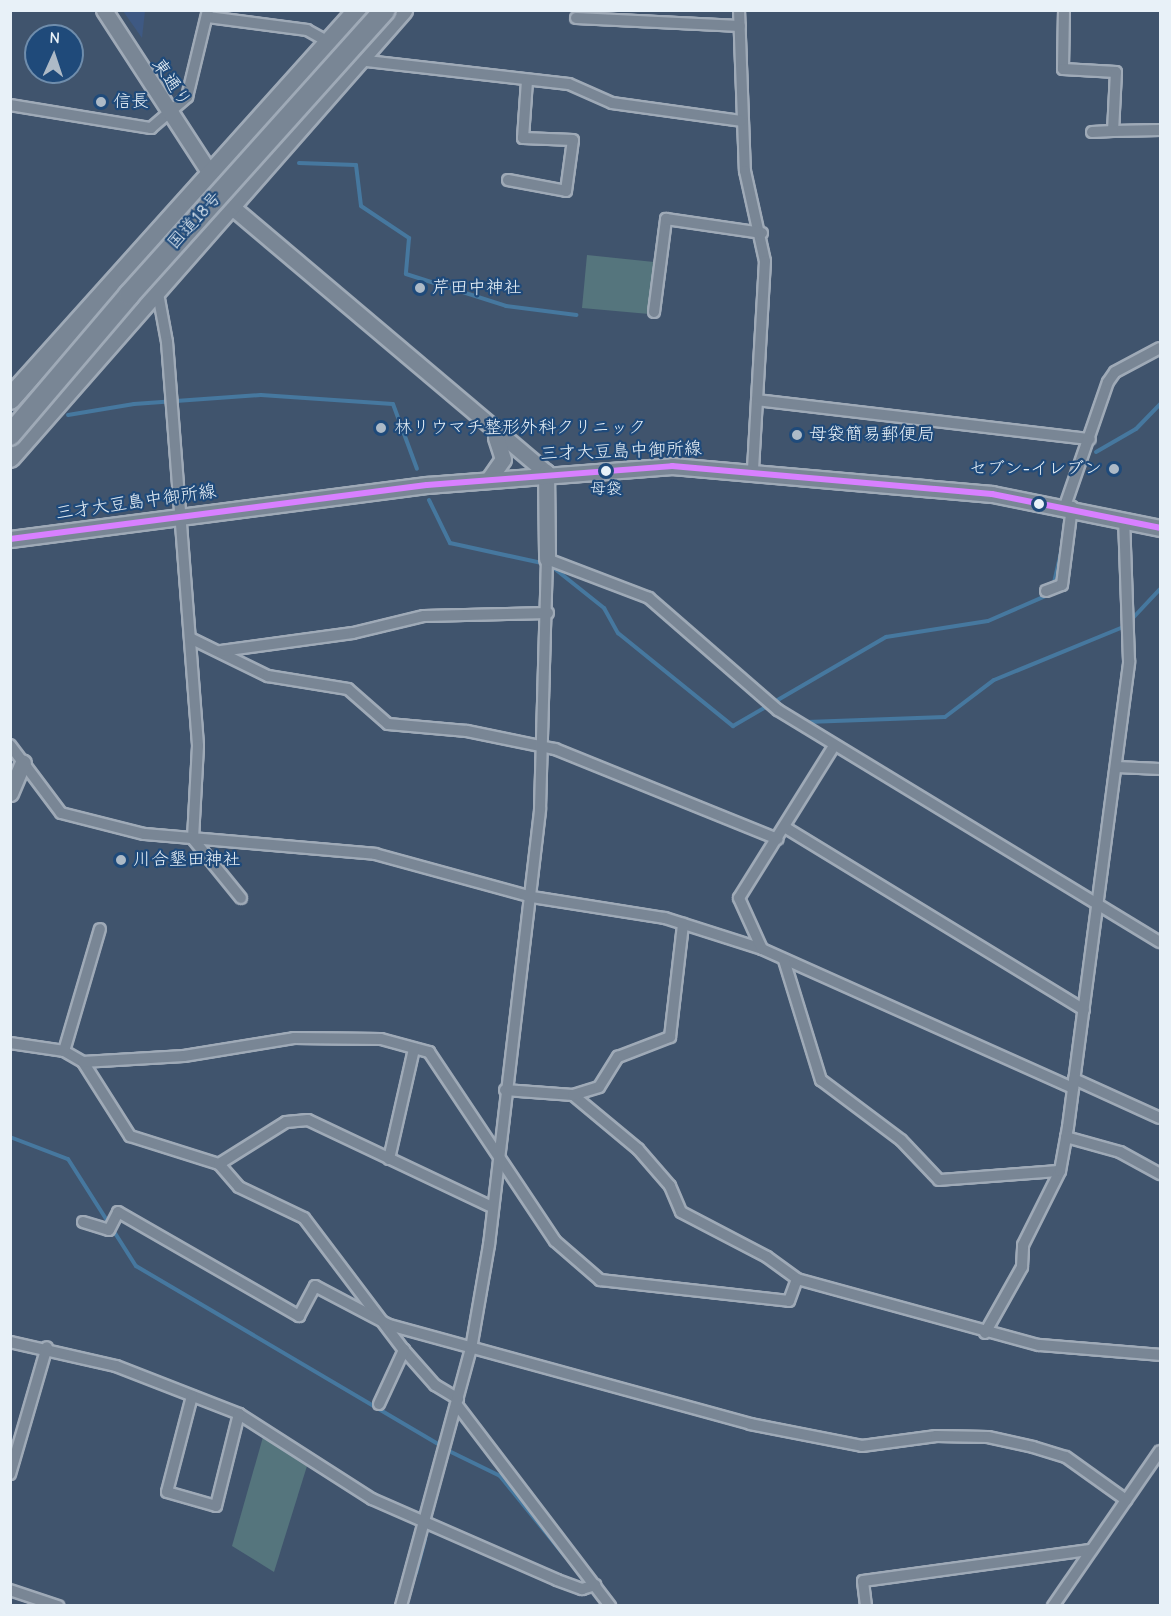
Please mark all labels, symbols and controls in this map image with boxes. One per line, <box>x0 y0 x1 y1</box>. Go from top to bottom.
north arrow <box>24 24 84 84</box>
text: N <box>49 29 61 47</box>
street label: 東通り <box>147 55 195 111</box>
place label: 信長 <box>113 91 149 113</box>
marker: 信長 <box>94 95 108 109</box>
street label: 国道18号 <box>163 188 227 254</box>
place label: 芹田中神社 <box>432 277 522 299</box>
marker: 芹田中神社 <box>413 281 427 295</box>
place label: 林リウマチ整形外科クリニック <box>394 417 646 439</box>
marker: 林リウマチ整形外科クリニック <box>372 419 390 437</box>
place label: 母袋簡易郵便局 <box>809 424 935 446</box>
marker: 母袋簡易郵便局 <box>790 428 804 442</box>
street label: 三才大豆島中御所線 <box>540 438 702 466</box>
place label: セブン-イレブン <box>969 458 1102 480</box>
marker: セブン-イレブン <box>1107 462 1121 476</box>
marker: 母袋 <box>600 465 612 477</box>
place label: 母袋 <box>590 479 622 499</box>
street label: 三才大豆島中御所線 <box>54 481 218 525</box>
unlabelled marker <box>1033 498 1045 510</box>
place label: 川合墾田神社 <box>133 849 241 871</box>
marker: 川合墾田神社 <box>114 853 128 867</box>

